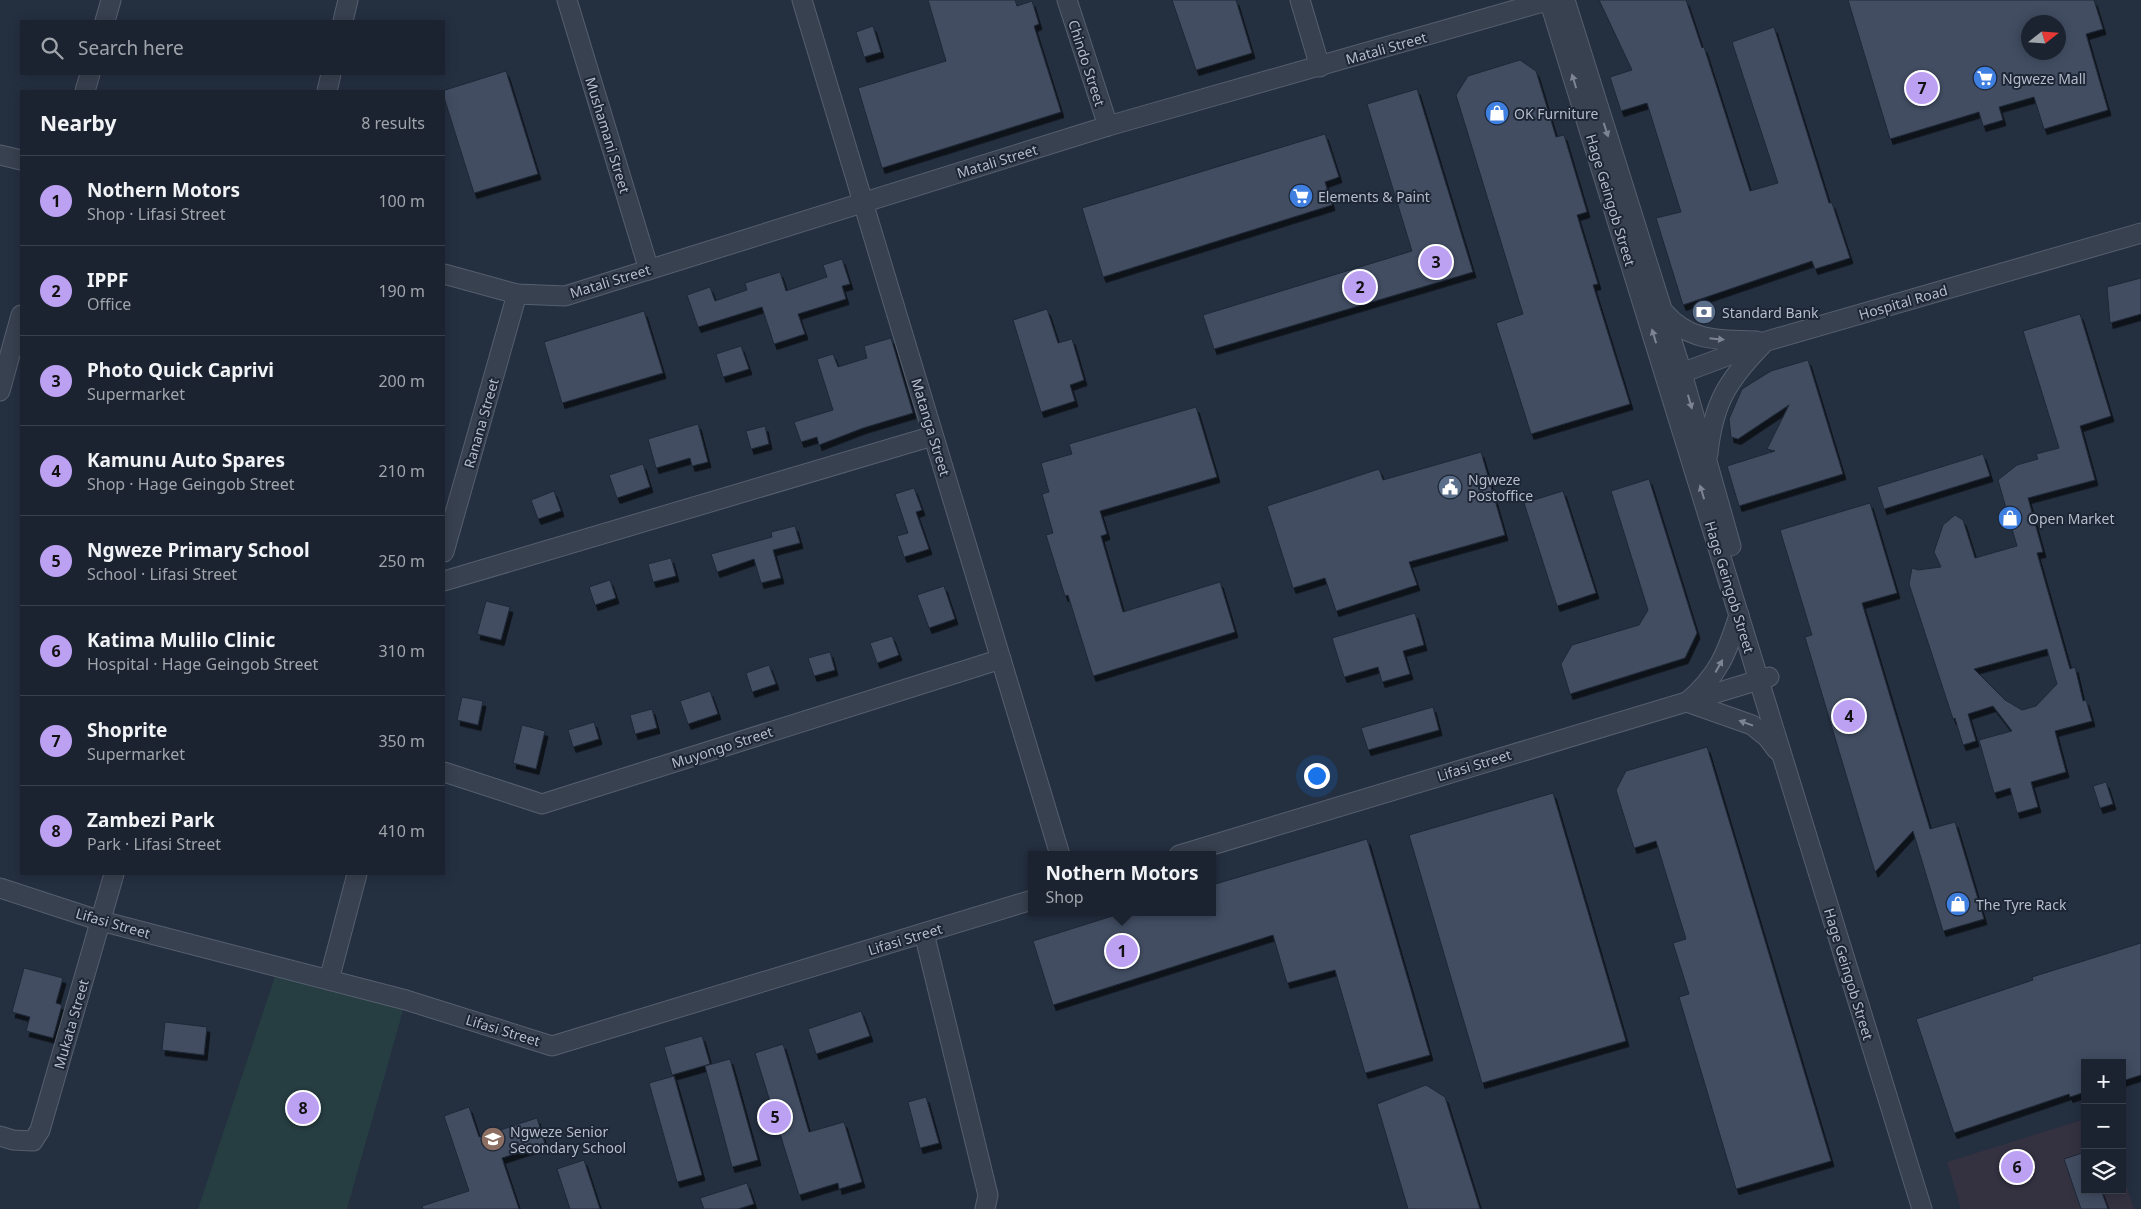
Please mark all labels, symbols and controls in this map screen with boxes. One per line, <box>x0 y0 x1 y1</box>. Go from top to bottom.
north arrow <box>2021 15 2066 60</box>
street label: Chindo Street <box>1064 17 1110 109</box>
search box <box>20 20 445 75</box>
street label: Matali Street <box>1343 27 1429 69</box>
icon: search <box>38 34 66 62</box>
text: Search here <box>78 35 184 61</box>
supermarket icon: Ngweze Mall <box>1972 65 1998 91</box>
pin: 7 <box>1906 69 1938 107</box>
place label: Ngweze Mall <box>2002 69 2086 88</box>
one-way arrow <box>1570 73 1577 88</box>
street label: Mushamani Street <box>581 75 635 195</box>
shop icon: OK Furniture <box>1484 100 1510 126</box>
place label: OK Furniture <box>1514 104 1598 123</box>
text: Nearby <box>40 109 116 137</box>
text: 8 results <box>361 112 425 134</box>
one-way arrow <box>1603 122 1610 137</box>
street label: Hage Geingob Street <box>1582 132 1640 268</box>
street label: Matali Street <box>954 140 1040 182</box>
text: Nothern Motors <box>87 177 240 203</box>
supermarket icon: Elements & Paint <box>1288 183 1314 209</box>
place label: Elements & Paint <box>1318 187 1430 206</box>
text: 1 <box>51 190 61 212</box>
text: 100 m <box>378 190 425 212</box>
text: Shop · Lifasi Street <box>87 203 225 225</box>
pin: 3 <box>1420 243 1452 281</box>
street label: Matali Street <box>567 260 653 302</box>
text: IPPF <box>87 267 128 293</box>
pin: 2 <box>1344 268 1376 306</box>
text: 2 <box>51 280 61 302</box>
text: 190 m <box>378 280 425 302</box>
street label: Hospital Road <box>1856 280 1950 324</box>
text: Office <box>87 293 131 315</box>
bank icon: Standard Bank <box>1691 299 1717 325</box>
place label: Standard Bank <box>1722 303 1819 322</box>
one-way arrow <box>1650 329 1657 344</box>
one-way arrow <box>1709 335 1725 343</box>
text: Photo Quick Caprivi <box>87 357 274 383</box>
text: 3 <box>51 370 61 392</box>
text: 200 m <box>378 370 425 392</box>
street label: Ranana Street <box>459 376 503 470</box>
street label: Matanga Street <box>907 376 955 478</box>
text: Supermarket <box>87 383 185 405</box>
one-way arrow <box>1686 395 1694 410</box>
text: Kamunu Auto Spares <box>87 447 285 473</box>
text: 4 <box>51 460 61 482</box>
text: 210 m <box>378 460 425 482</box>
place label: Ngweze Postoffice <box>1468 470 1533 505</box>
text: Shop · Hage Geingob Street <box>87 473 295 495</box>
public building icon: Ngweze Postoffice <box>1437 474 1463 500</box>
one-way arrow <box>1697 484 1705 499</box>
shop icon: Open Market <box>1997 505 2023 531</box>
place label: Open Market <box>2028 509 2115 528</box>
street label: Hage Geingob Street <box>1701 519 1759 655</box>
text: Ngweze Primary School <box>87 537 310 563</box>
text: 5 <box>51 550 61 572</box>
text: 250 m <box>378 550 425 572</box>
text: School · Lifasi Street <box>87 563 237 585</box>
text: Katima Mulilo Clinic <box>87 627 275 653</box>
text: 6 <box>51 640 61 662</box>
text: 310 m <box>378 640 425 662</box>
text: Hospital · Hage Geingob Street <box>87 653 318 675</box>
one-way arrow <box>1714 659 1723 672</box>
pin: 4 <box>1833 697 1865 735</box>
text: Shoprite <box>87 717 167 743</box>
one-way arrow <box>1738 719 1753 727</box>
street label: Muyongo Street <box>669 722 775 772</box>
text: 7 <box>51 730 61 752</box>
text: 350 m <box>378 730 425 752</box>
text: Supermarket <box>87 743 185 765</box>
street label: Lifasi Street <box>1435 745 1513 785</box>
your location <box>1304 763 1330 789</box>
text: Zambezi Park <box>87 807 215 833</box>
text: 8 <box>51 820 61 842</box>
text: 410 m <box>378 820 425 842</box>
text: Park · Lifasi Street <box>87 833 221 855</box>
popup <box>1028 851 1216 916</box>
text: Nothern Motors <box>1046 860 1199 886</box>
text: Shop <box>1046 886 1084 908</box>
shop icon: The Tyre Rack <box>1945 891 1971 917</box>
place label: The Tyre Rack <box>1976 895 2067 914</box>
street label: Lifasi Street <box>74 903 152 943</box>
street label: Hage Geingob Street <box>1820 906 1878 1042</box>
street label: Lifasi Street <box>866 919 944 959</box>
pin: 1 <box>1106 932 1138 970</box>
street label: Mukata Street <box>49 977 93 1071</box>
street label: Lifasi Street <box>464 1010 542 1050</box>
map controls <box>2081 1059 2126 1194</box>
button: + <box>2081 1059 2126 1104</box>
pin: 8 <box>287 1089 319 1127</box>
pin: 5 <box>759 1098 791 1136</box>
button: − <box>2081 1104 2126 1149</box>
place label: Ngweze Senior Secondary School <box>510 1122 626 1157</box>
school or university icon: Ngweze Senior Secondary School <box>480 1126 506 1152</box>
pin: 6 <box>2001 1148 2033 1186</box>
button: layers <box>2081 1149 2126 1194</box>

